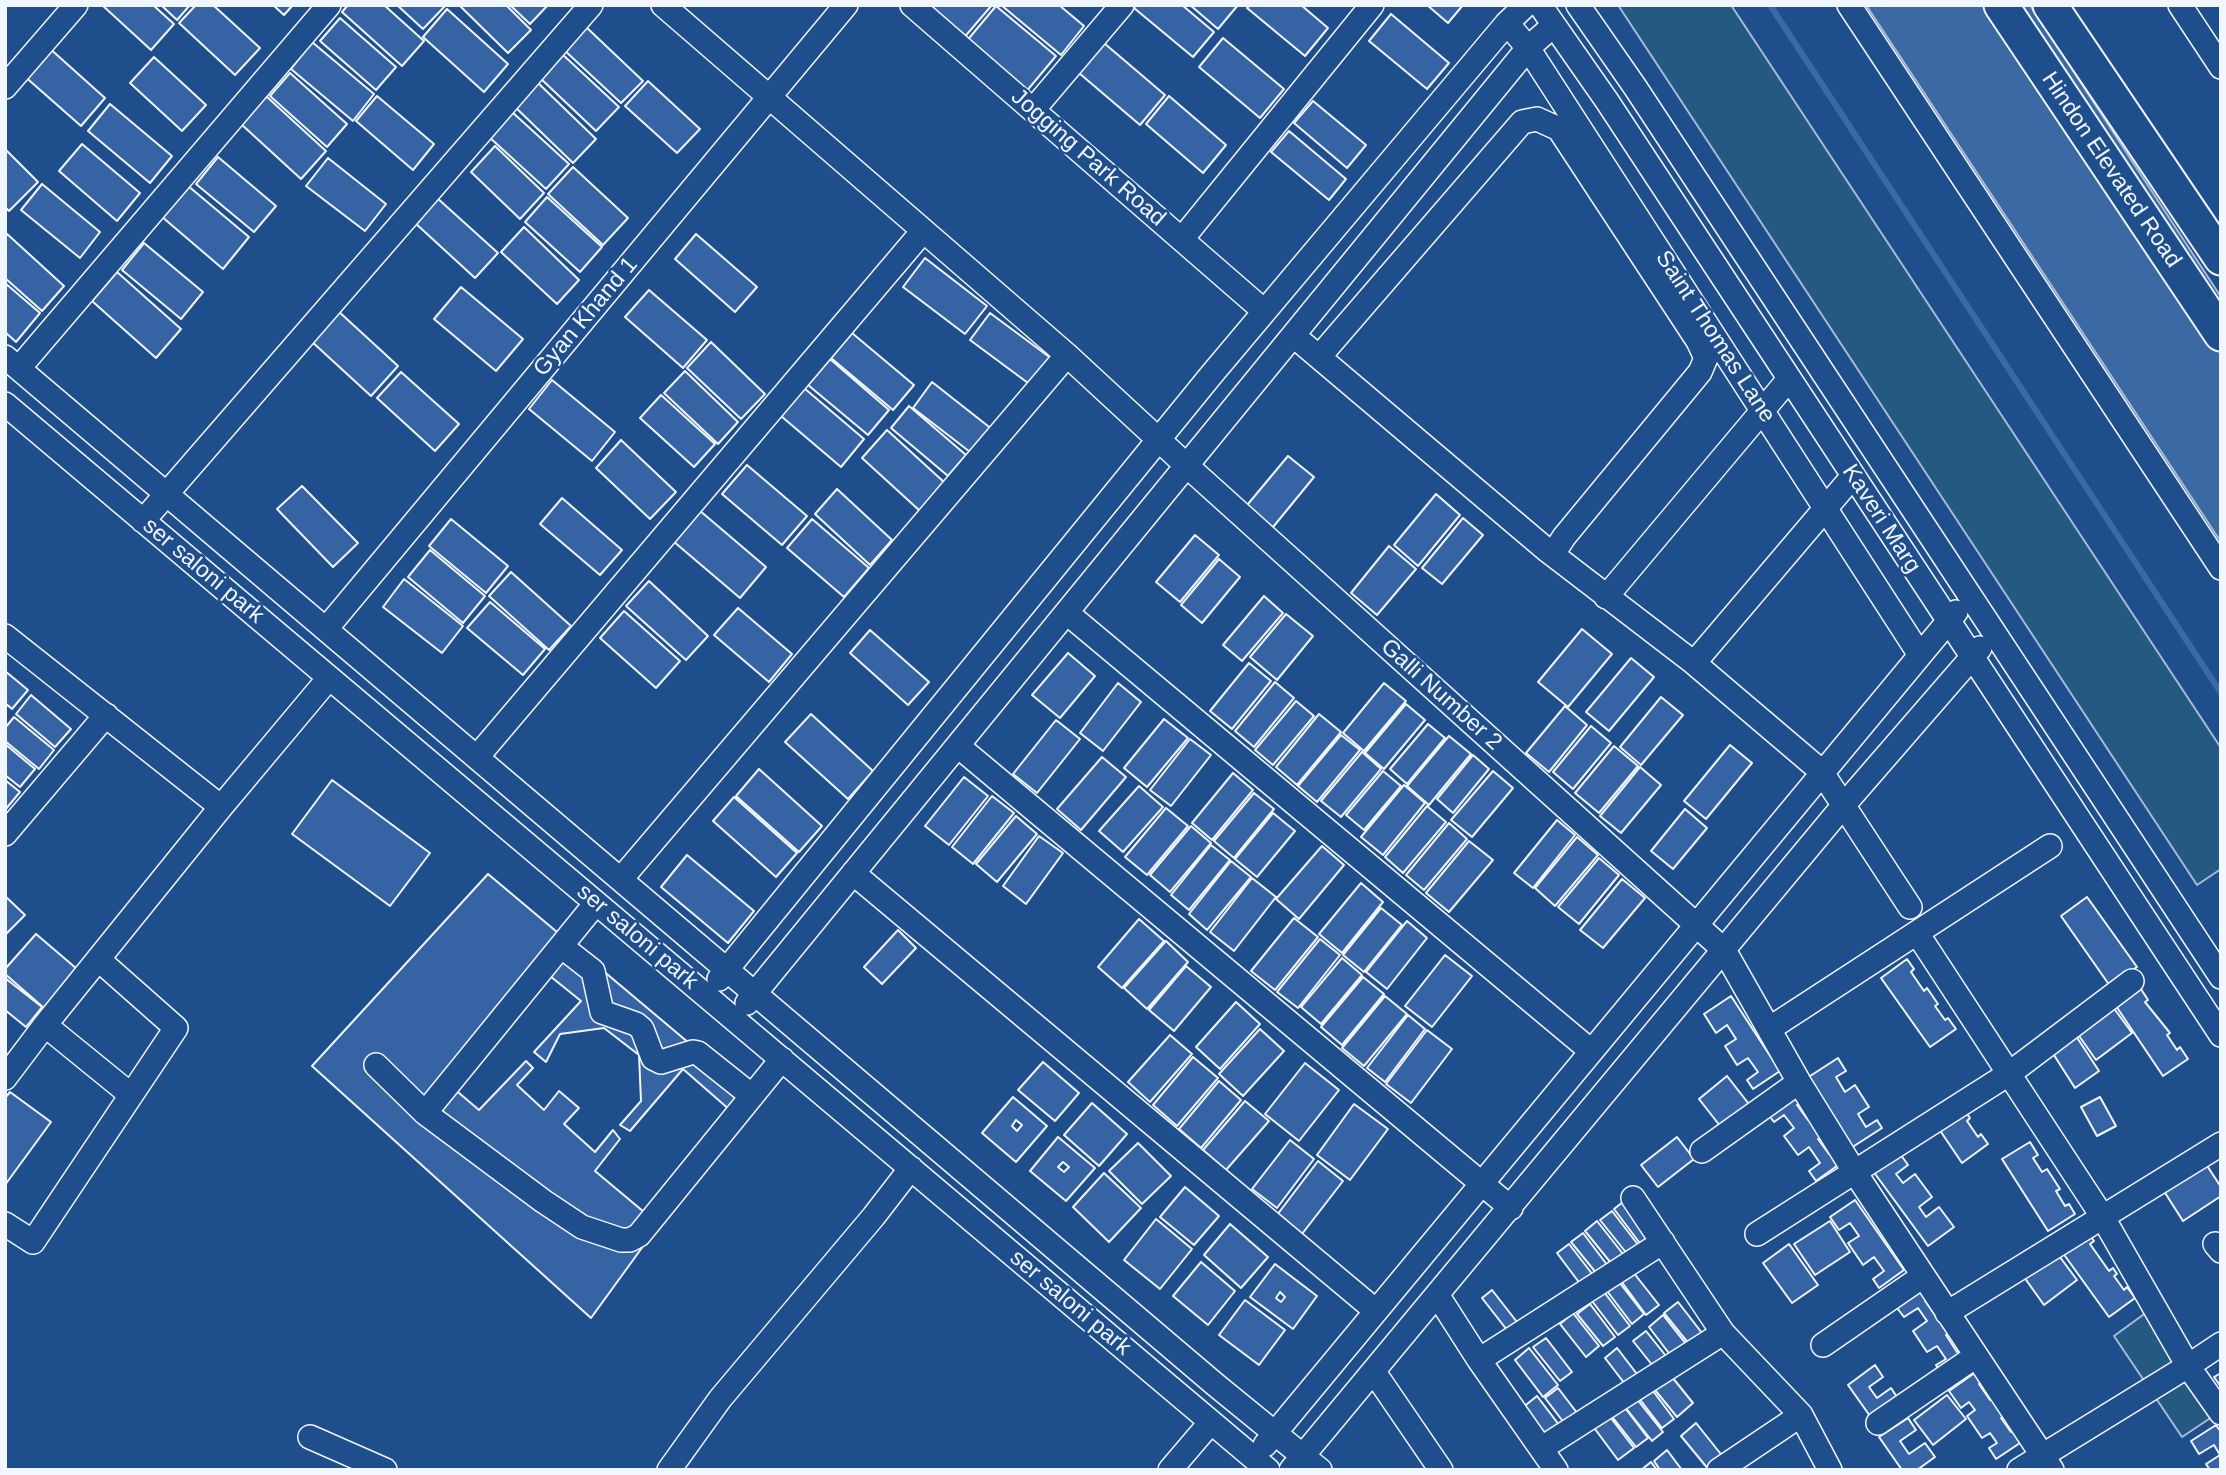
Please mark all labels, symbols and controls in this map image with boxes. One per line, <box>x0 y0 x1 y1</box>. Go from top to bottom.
street label: Hindon Elevated Road <box>2035 67 2187 273</box>
street label: Jogging Park Road <box>1005 83 1171 233</box>
street label: Saint Thomas Lane <box>1649 246 1781 428</box>
street label: Gyan Khand 1 <box>528 252 644 382</box>
street label: Kaveri Marg <box>1836 459 1926 579</box>
street label: ser saloni park <box>137 512 269 630</box>
street label: Galli Number 2 <box>1375 633 1507 757</box>
street label: ser saloni park <box>571 878 703 996</box>
street label: ser saloni park <box>1004 1244 1136 1362</box>

